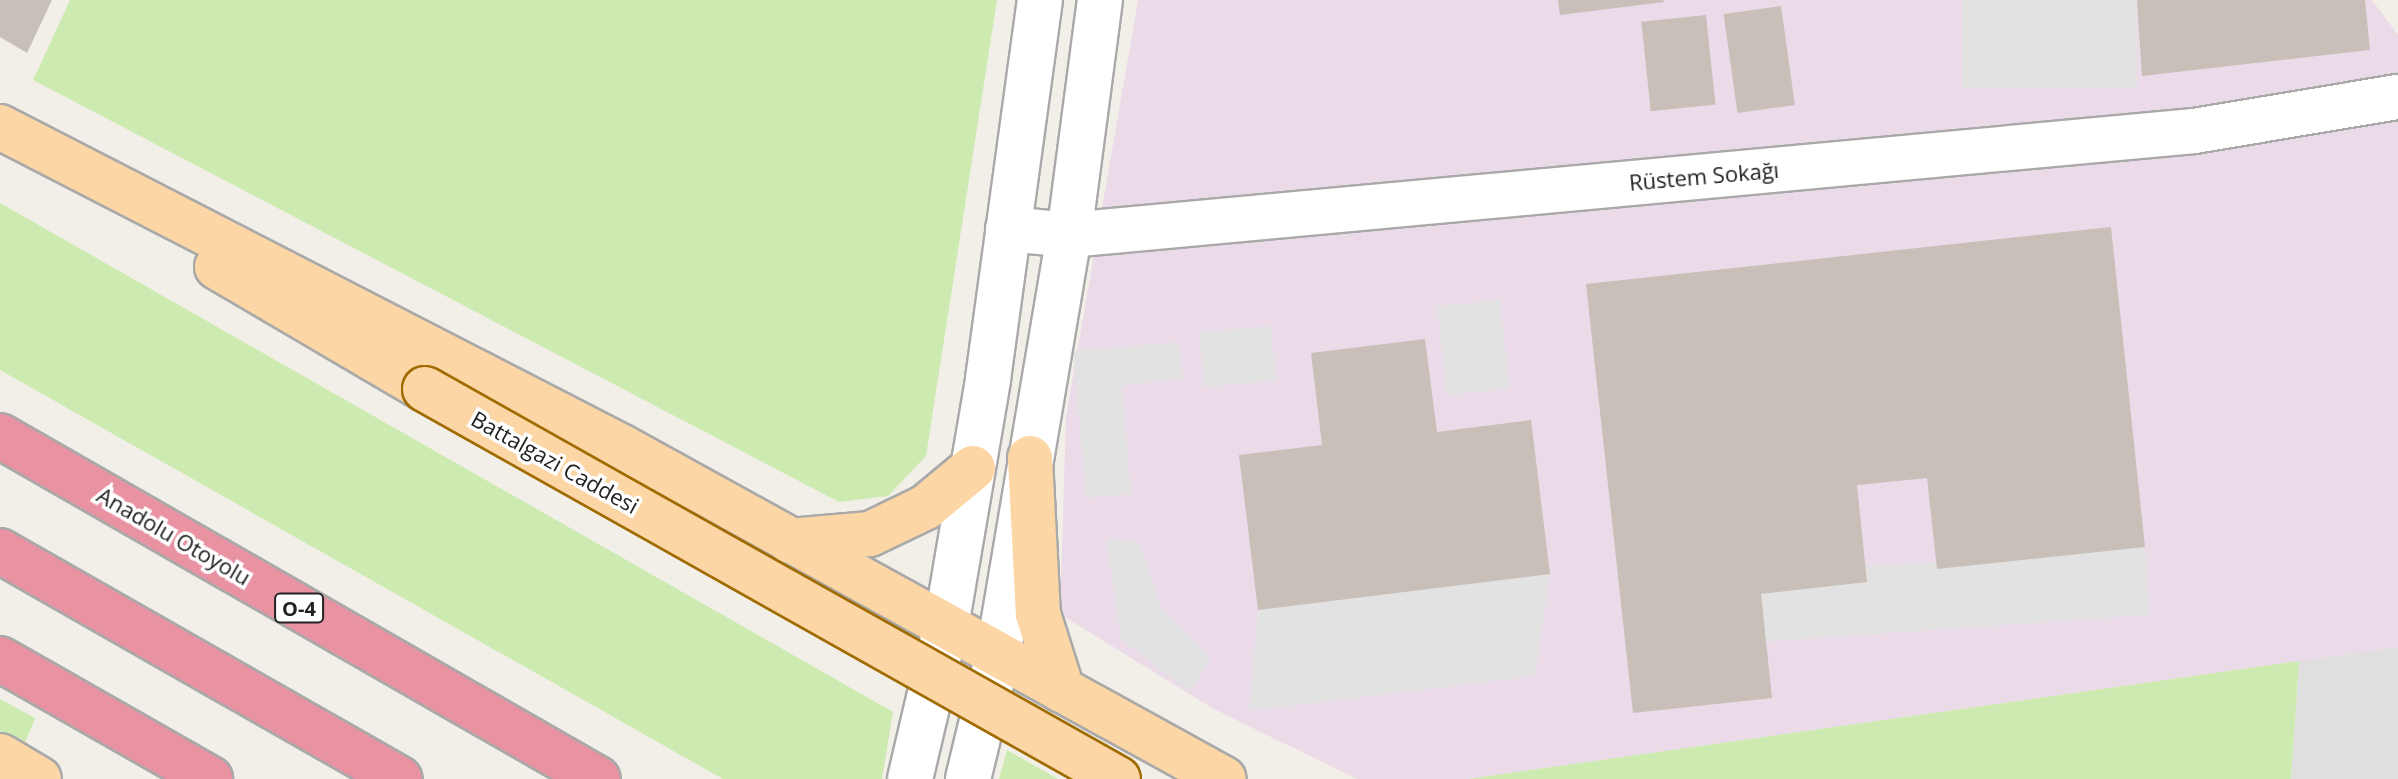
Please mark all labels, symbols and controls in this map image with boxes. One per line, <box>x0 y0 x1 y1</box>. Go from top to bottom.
street label: Rüstem Sokağı <box>1628 156 1780 196</box>
street label: Battalgazi Caddesi <box>467 405 643 519</box>
street label: Anadolu Otoyolu <box>93 481 255 591</box>
road number: O-4 <box>273 592 325 624</box>

